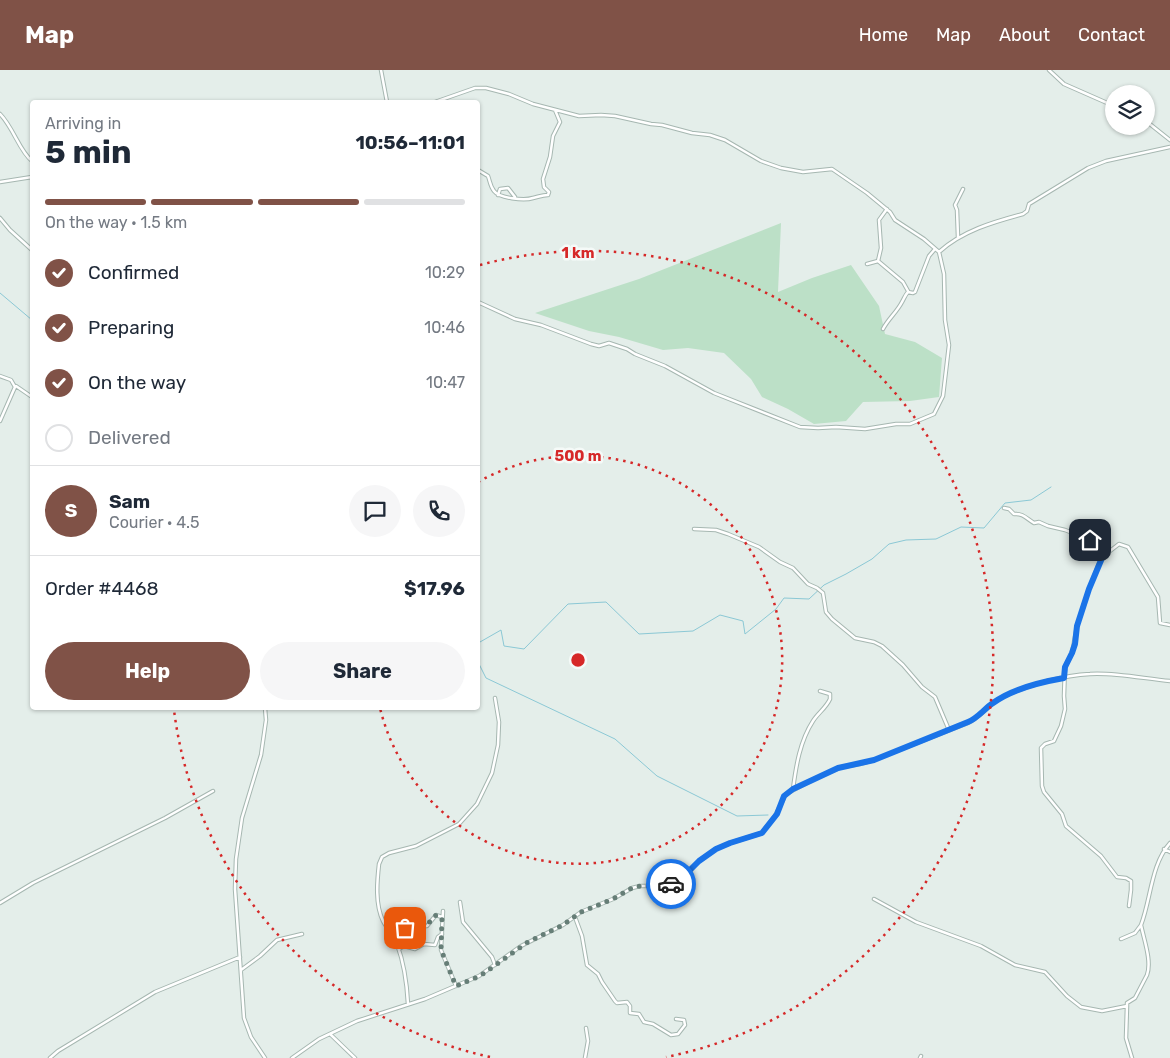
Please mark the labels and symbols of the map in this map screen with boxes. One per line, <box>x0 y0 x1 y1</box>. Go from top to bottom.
text: 1 km <box>561 244 595 262</box>
text: 500 m <box>554 447 602 465</box>
pin <box>1069 519 1111 561</box>
centre of rings <box>569 651 587 669</box>
courier <box>646 859 696 909</box>
pin <box>384 907 426 949</box>

